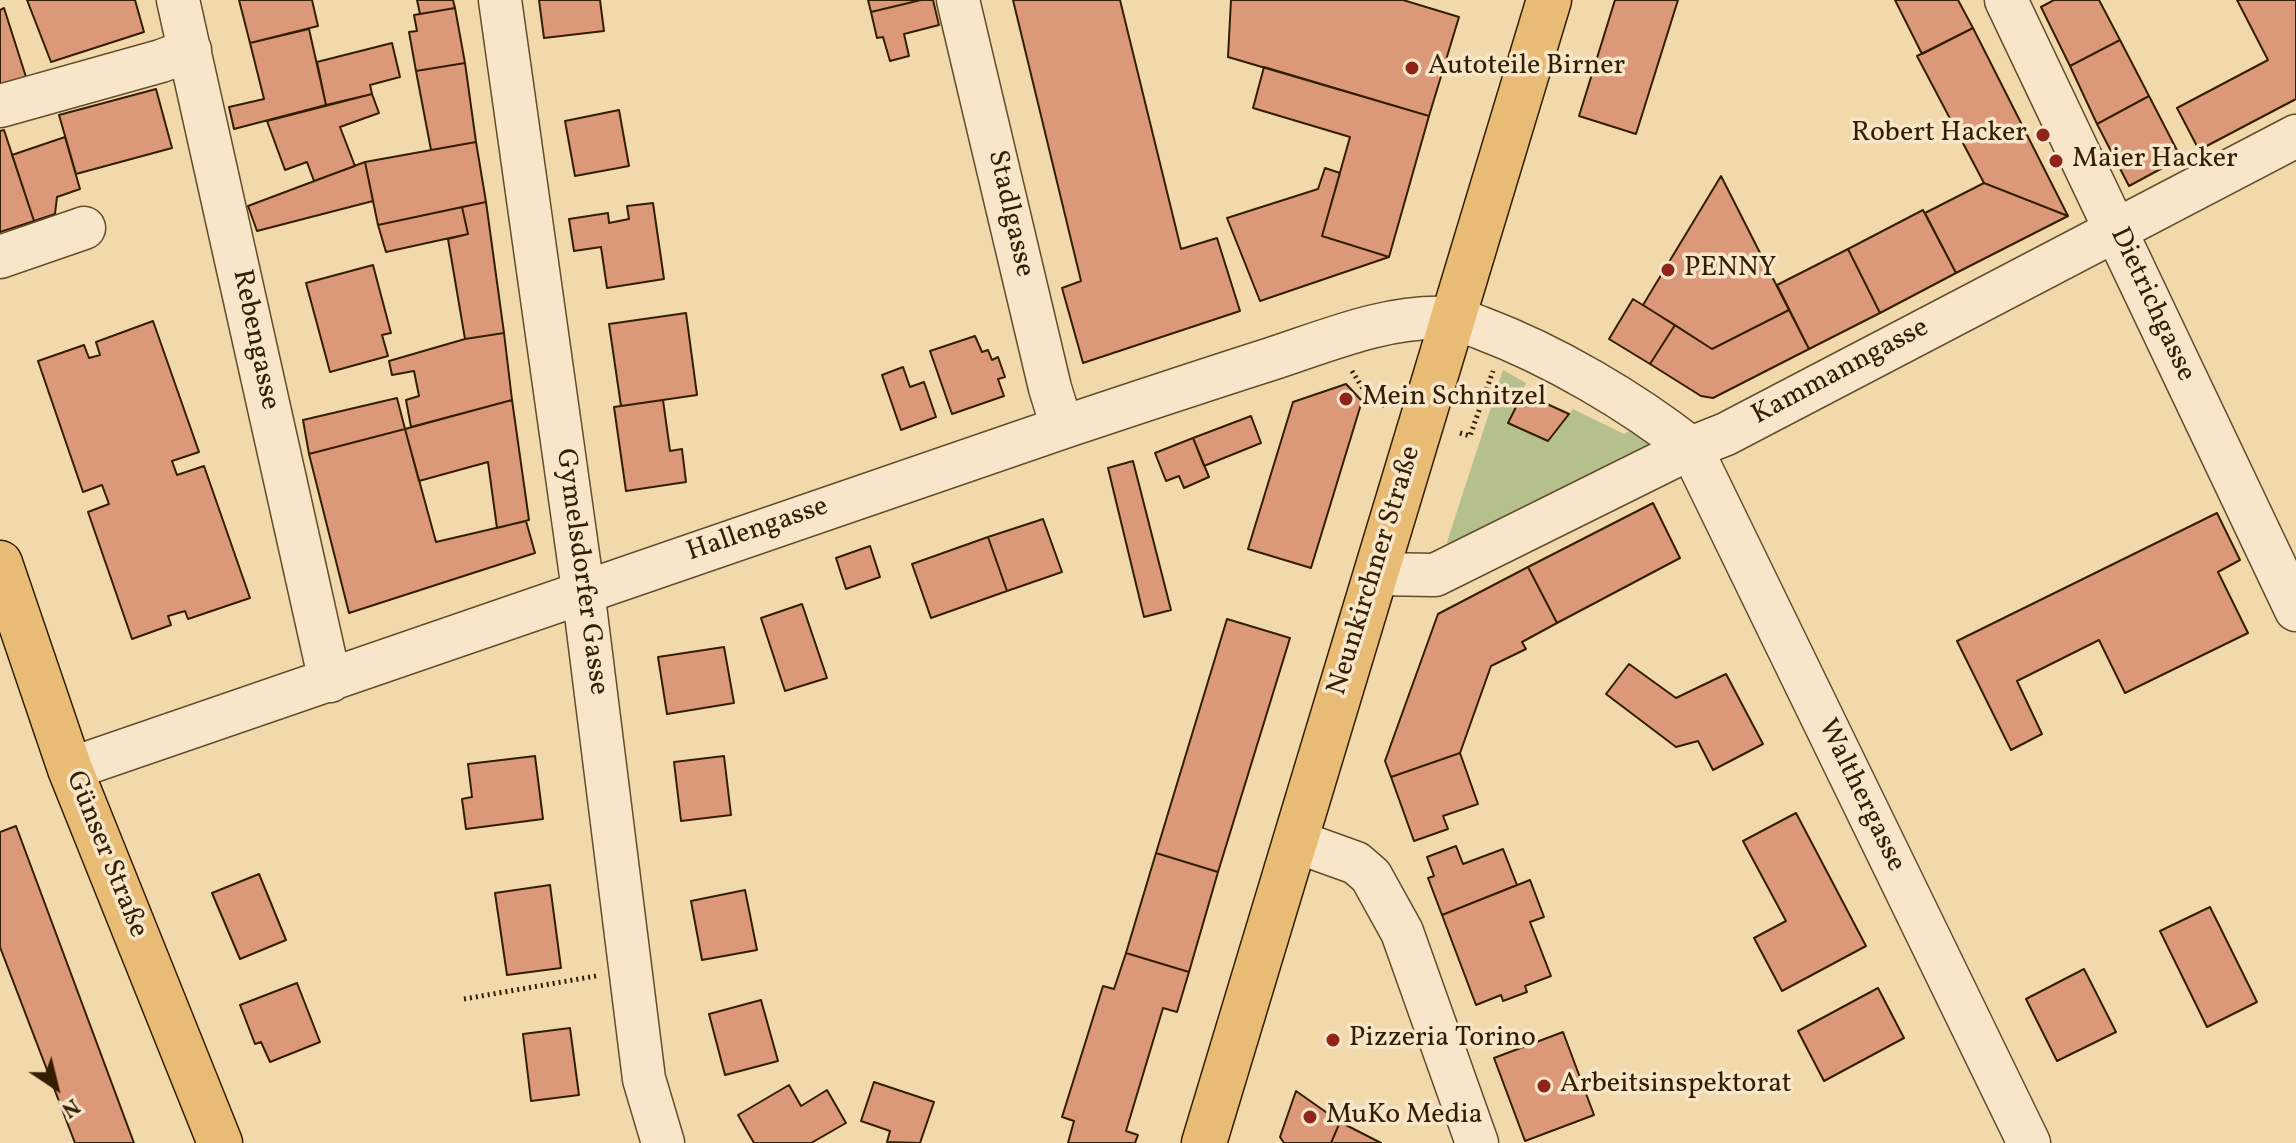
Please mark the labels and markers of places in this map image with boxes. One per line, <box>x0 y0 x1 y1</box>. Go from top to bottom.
place label: Autoteile Birner <box>1428 51 1625 85</box>
marker: Autoteile Birner <box>1403 59 1421 77</box>
place label: Robert Hacker <box>1851 118 2027 152</box>
marker: Robert Hacker <box>2034 126 2052 144</box>
place label: Maier Hacker <box>2072 144 2238 178</box>
marker: Maier Hacker <box>2047 152 2065 170</box>
place label: PENNY <box>1684 253 1776 287</box>
marker: PENNY <box>1659 261 1677 279</box>
place label: Mein Schnitzel <box>1362 382 1546 416</box>
marker: Mein Schnitzel <box>1337 390 1355 408</box>
place label: Pizzeria Torino <box>1349 1023 1536 1057</box>
marker: Pizzeria Torino <box>1324 1031 1342 1049</box>
place label: Arbeitsinspektorat <box>1560 1069 1792 1103</box>
marker: Arbeitsinspektorat <box>1535 1077 1553 1095</box>
place label: MuKo Media <box>1326 1100 1483 1134</box>
marker: MuKo Media <box>1301 1108 1319 1126</box>

